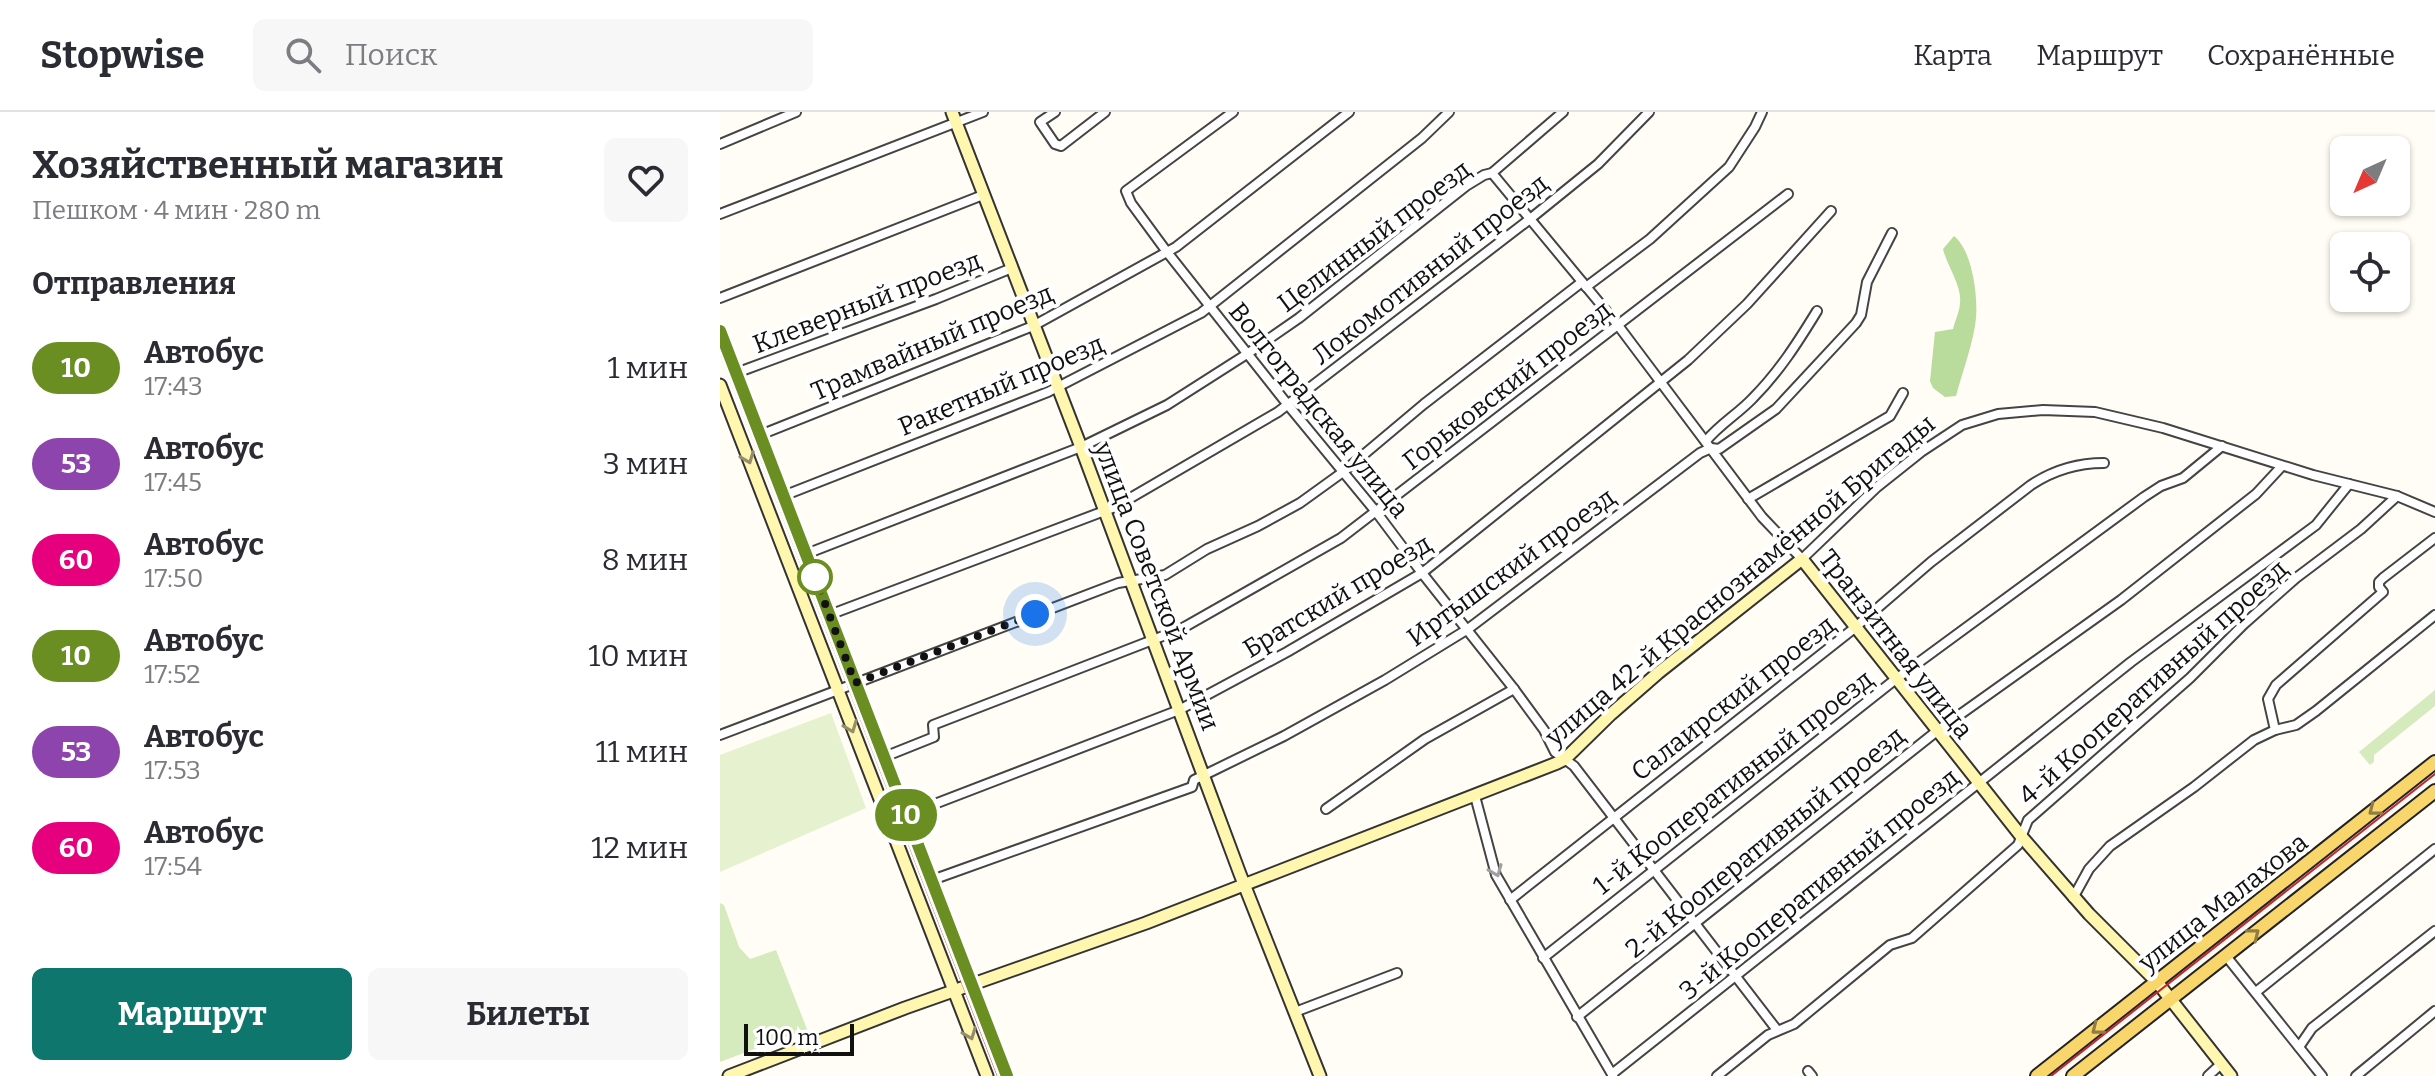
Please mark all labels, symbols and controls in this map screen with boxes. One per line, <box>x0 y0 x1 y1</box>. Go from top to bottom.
search box <box>253 19 813 91</box>
text: Stopwise <box>40 32 205 78</box>
icon: search <box>281 33 325 77</box>
text: Поиск <box>345 37 437 73</box>
text: Карта <box>1913 39 1992 72</box>
text: Маршрут <box>2036 39 2163 72</box>
text: Сохранённые <box>2207 39 2395 72</box>
north arrow <box>2330 136 2410 216</box>
map controls <box>2330 136 2410 312</box>
button: heart <box>604 138 688 222</box>
text: Хозяйственный магазин <box>32 142 504 188</box>
street label: Целинный проезд <box>1272 154 1477 319</box>
street label: Локомотивный проезд <box>1306 168 1555 371</box>
text: Пешком · 4 мин · 280 m <box>32 195 320 226</box>
button: locate <box>2330 232 2410 312</box>
street label: Клеверный проезд <box>749 244 986 360</box>
text: Отправления <box>32 266 236 302</box>
street label: Трамвайный проезд <box>807 277 1058 407</box>
street label: Горьковский проезд <box>1397 294 1618 477</box>
street label: Волгоградская улица <box>1222 296 1415 524</box>
street label: Ракетный проезд <box>894 328 1109 443</box>
text: Автобус <box>144 335 264 371</box>
text: 1 мин <box>608 350 688 386</box>
text: 10 <box>61 351 91 384</box>
text: 17:43 <box>144 371 203 402</box>
street label: улица 42-й Краснознамённой Бригады <box>1539 408 1941 753</box>
text: Автобус <box>144 431 264 467</box>
street label: улица Советской Армии <box>1087 437 1226 735</box>
text: 3 мин <box>603 446 688 482</box>
text: 53 <box>61 447 91 480</box>
one-way arrow <box>738 450 755 464</box>
text: 17:45 <box>144 467 202 498</box>
street label: Иртышский проезд <box>1401 481 1622 653</box>
text: Автобус <box>144 527 264 563</box>
street label: Братский проезд <box>1238 528 1437 665</box>
text: 8 мин <box>602 542 688 578</box>
text: 60 <box>59 543 93 576</box>
street label: Транзитная улица <box>1812 543 1979 745</box>
street label: 4-й Кооперативный проезд <box>2013 553 2294 811</box>
unlabelled marker <box>798 560 832 594</box>
text: 17:50 <box>144 563 203 594</box>
your location <box>1015 594 1055 634</box>
street label: Салаирский проезд <box>1625 609 1842 788</box>
text: Автобус <box>144 623 264 659</box>
text: 10 мин <box>588 638 688 674</box>
text: 10 <box>61 639 91 672</box>
text: 17:52 <box>144 659 200 690</box>
street label: 1-й Кооперативный проезд <box>1587 663 1880 901</box>
text: Автобус <box>144 719 264 755</box>
one-way arrow <box>841 719 858 733</box>
street label: 2-й Кооперативный проезд <box>1620 720 1911 965</box>
text: 11 мин <box>595 734 688 770</box>
text: 53 <box>61 735 91 768</box>
text: 17:53 <box>144 755 201 786</box>
street label: 3-й Кооперативный проезд <box>1673 762 1966 1007</box>
line badge: 10 <box>870 789 942 841</box>
text: 10 <box>891 798 921 831</box>
one-way arrow <box>2369 800 2383 815</box>
text: Автобус <box>144 815 264 851</box>
street label: улица Малахова <box>2132 827 2314 979</box>
text: 12 мин <box>591 830 688 866</box>
text: 60 <box>59 831 93 864</box>
text: 17:54 <box>144 851 202 882</box>
one-way arrow <box>1486 863 1503 877</box>
one-way arrow <box>2245 929 2259 944</box>
button: Маршрут <box>32 968 352 1060</box>
button: Билеты <box>368 968 688 1060</box>
one-way arrow <box>2092 1019 2106 1034</box>
scale bar <box>744 1020 854 1056</box>
text: 100 m <box>756 1024 819 1051</box>
one-way arrow <box>960 1026 977 1040</box>

